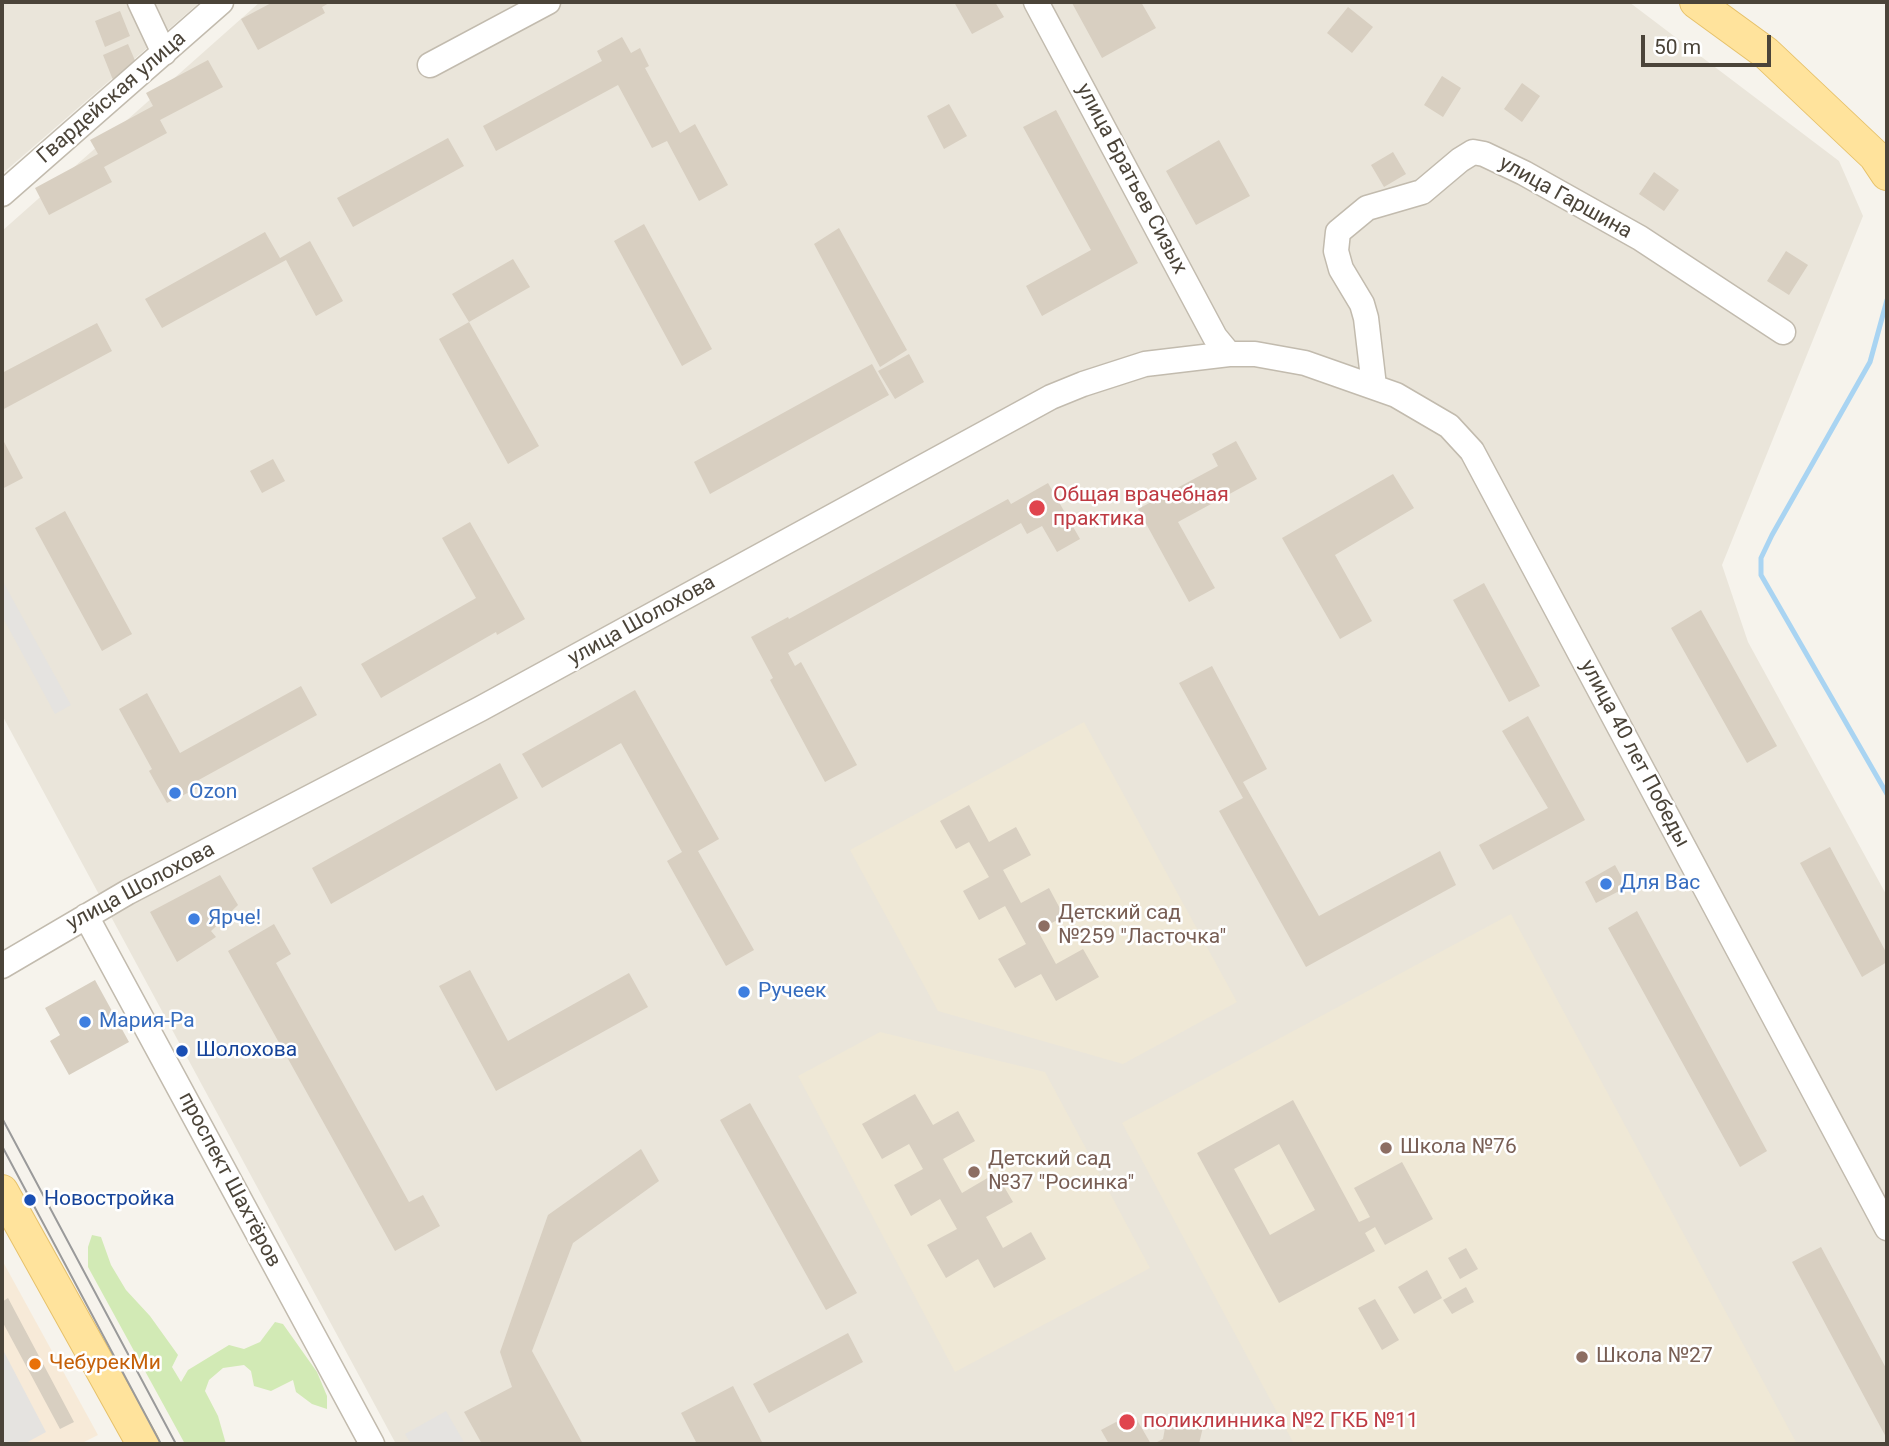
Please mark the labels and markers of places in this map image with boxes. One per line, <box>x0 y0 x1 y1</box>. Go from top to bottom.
place label: Общая врачебная практика <box>1053 483 1229 533</box>
marker: Общая врачебная практика <box>1027 498 1047 518</box>
place label: Ozon <box>189 780 237 806</box>
marker: Ozon <box>167 785 183 801</box>
place label: Для Вас <box>1620 871 1700 897</box>
marker: Для Вас <box>1598 876 1614 892</box>
place label: Детский сад №259 "Ласточка" <box>1058 901 1226 951</box>
place label: Ярче! <box>208 906 261 932</box>
marker: Ярче! <box>186 911 202 927</box>
marker: Детский сад №259 "Ласточка" <box>1036 918 1052 934</box>
place label: Ручеек <box>758 979 826 1005</box>
marker: Ручеек <box>736 984 752 1000</box>
place label: Мария-Ра <box>99 1009 195 1035</box>
marker: Мария-Ра <box>77 1014 93 1030</box>
place label: Шолохова <box>196 1038 297 1064</box>
marker: Шолохова <box>174 1043 190 1059</box>
place label: Школа №76 <box>1400 1135 1517 1161</box>
marker: Школа №76 <box>1378 1140 1394 1156</box>
place label: Детский сад №37 "Росинка" <box>988 1147 1134 1197</box>
marker: Детский сад №37 "Росинка" <box>966 1164 982 1180</box>
place label: Новостройка <box>44 1187 175 1213</box>
marker: Новостройка <box>22 1192 38 1208</box>
place label: Школа №27 <box>1596 1344 1713 1370</box>
marker: Школа №27 <box>1574 1349 1590 1365</box>
place label: ЧебурекМи <box>49 1351 161 1377</box>
marker: ЧебурекМи <box>27 1356 43 1372</box>
place label: поликлинника №2 ГКБ №11 <box>1143 1409 1419 1435</box>
marker: поликлинника №2 ГКБ №11 <box>1117 1412 1137 1432</box>

